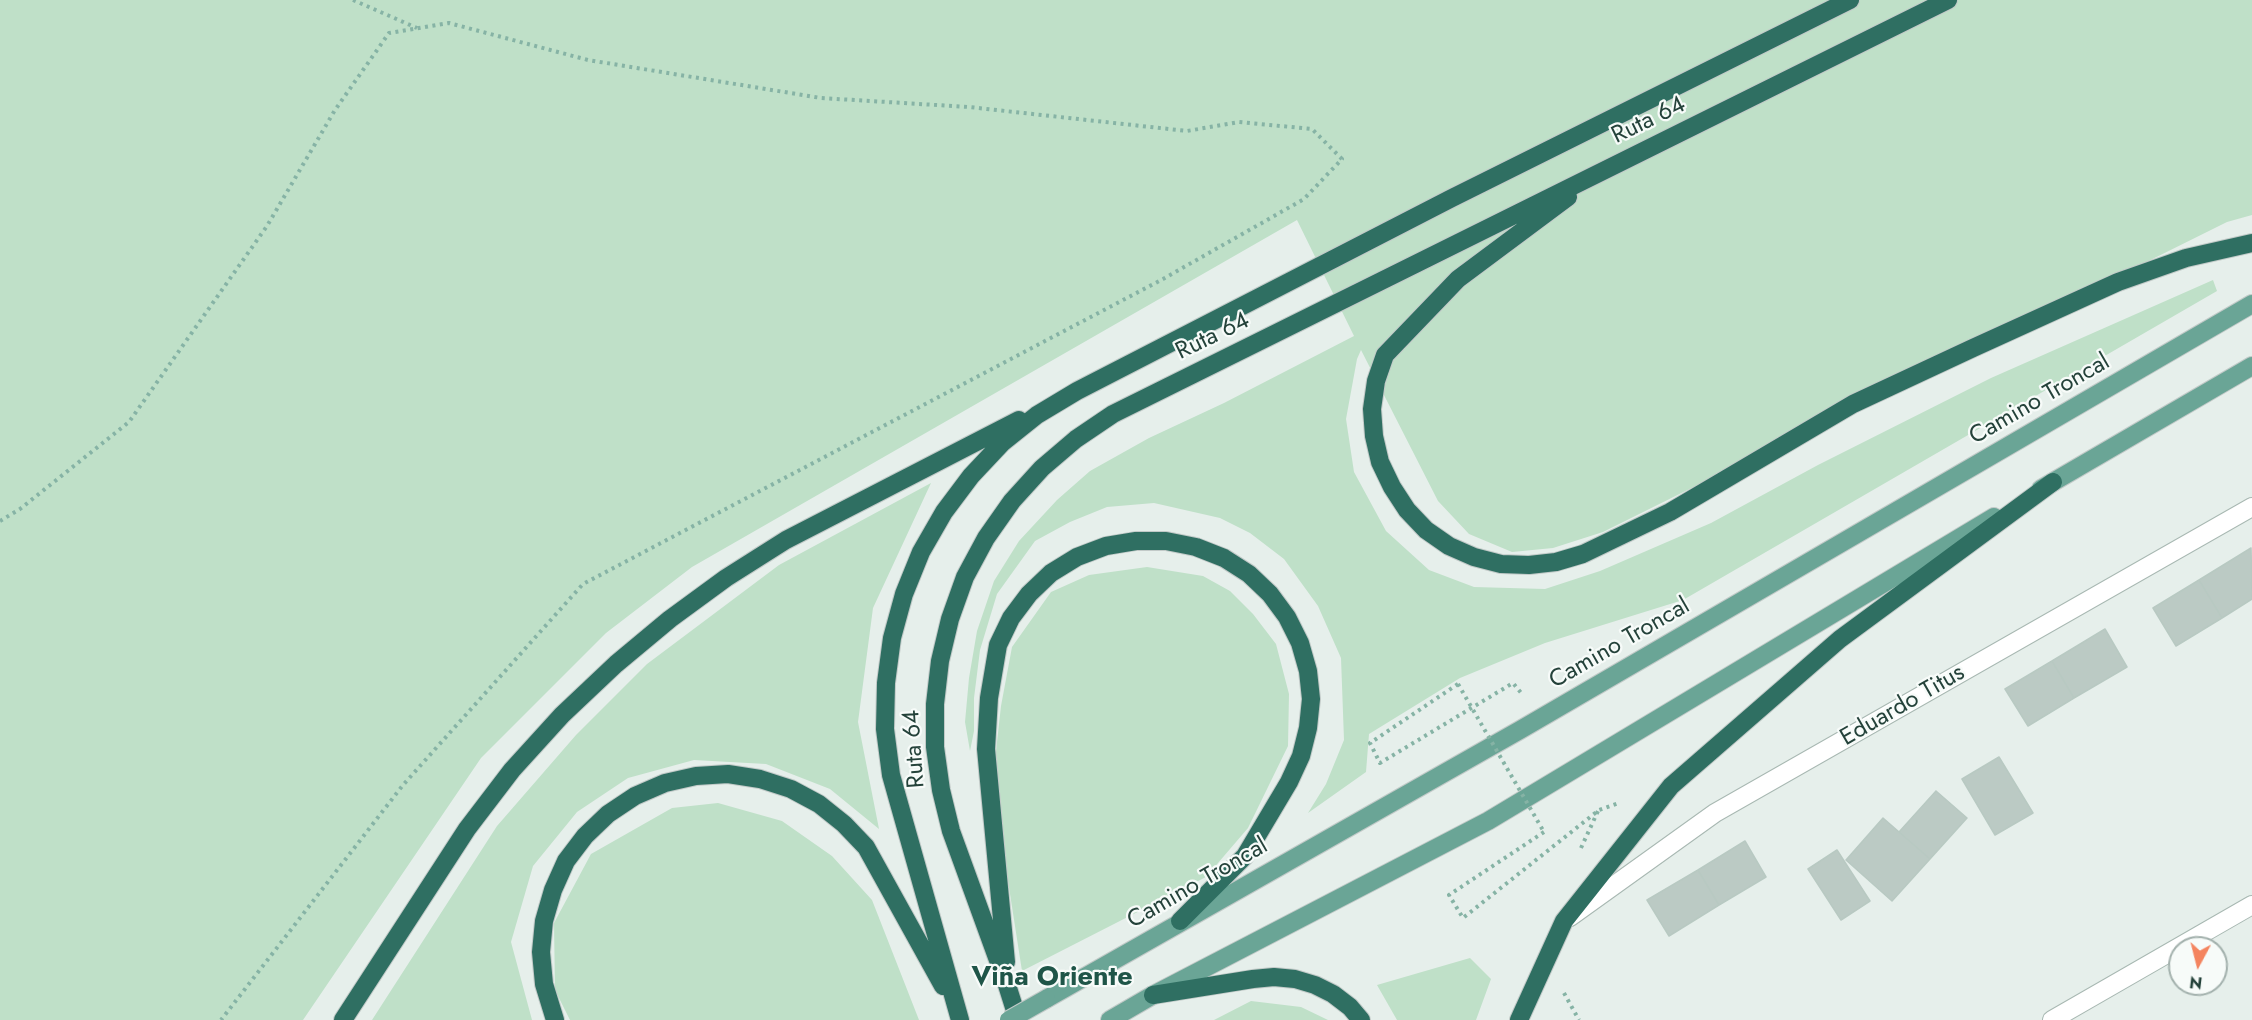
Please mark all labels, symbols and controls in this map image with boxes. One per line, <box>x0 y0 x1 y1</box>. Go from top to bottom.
street label: Ruta 64 <box>1607 91 1691 151</box>
street label: Ruta 64 <box>1171 307 1255 367</box>
street label: Camino Troncal <box>1965 348 2115 452</box>
street label: Camino Troncal <box>1545 592 1695 696</box>
street label: Eduardo Titus <box>1836 659 1970 753</box>
street label: Ruta 64 <box>898 709 932 789</box>
street label: Camino Troncal <box>1123 832 1273 936</box>
north arrow <box>2168 936 2228 996</box>
district label: Viña Oriente <box>971 962 1133 994</box>
text: N <box>2188 970 2204 995</box>

